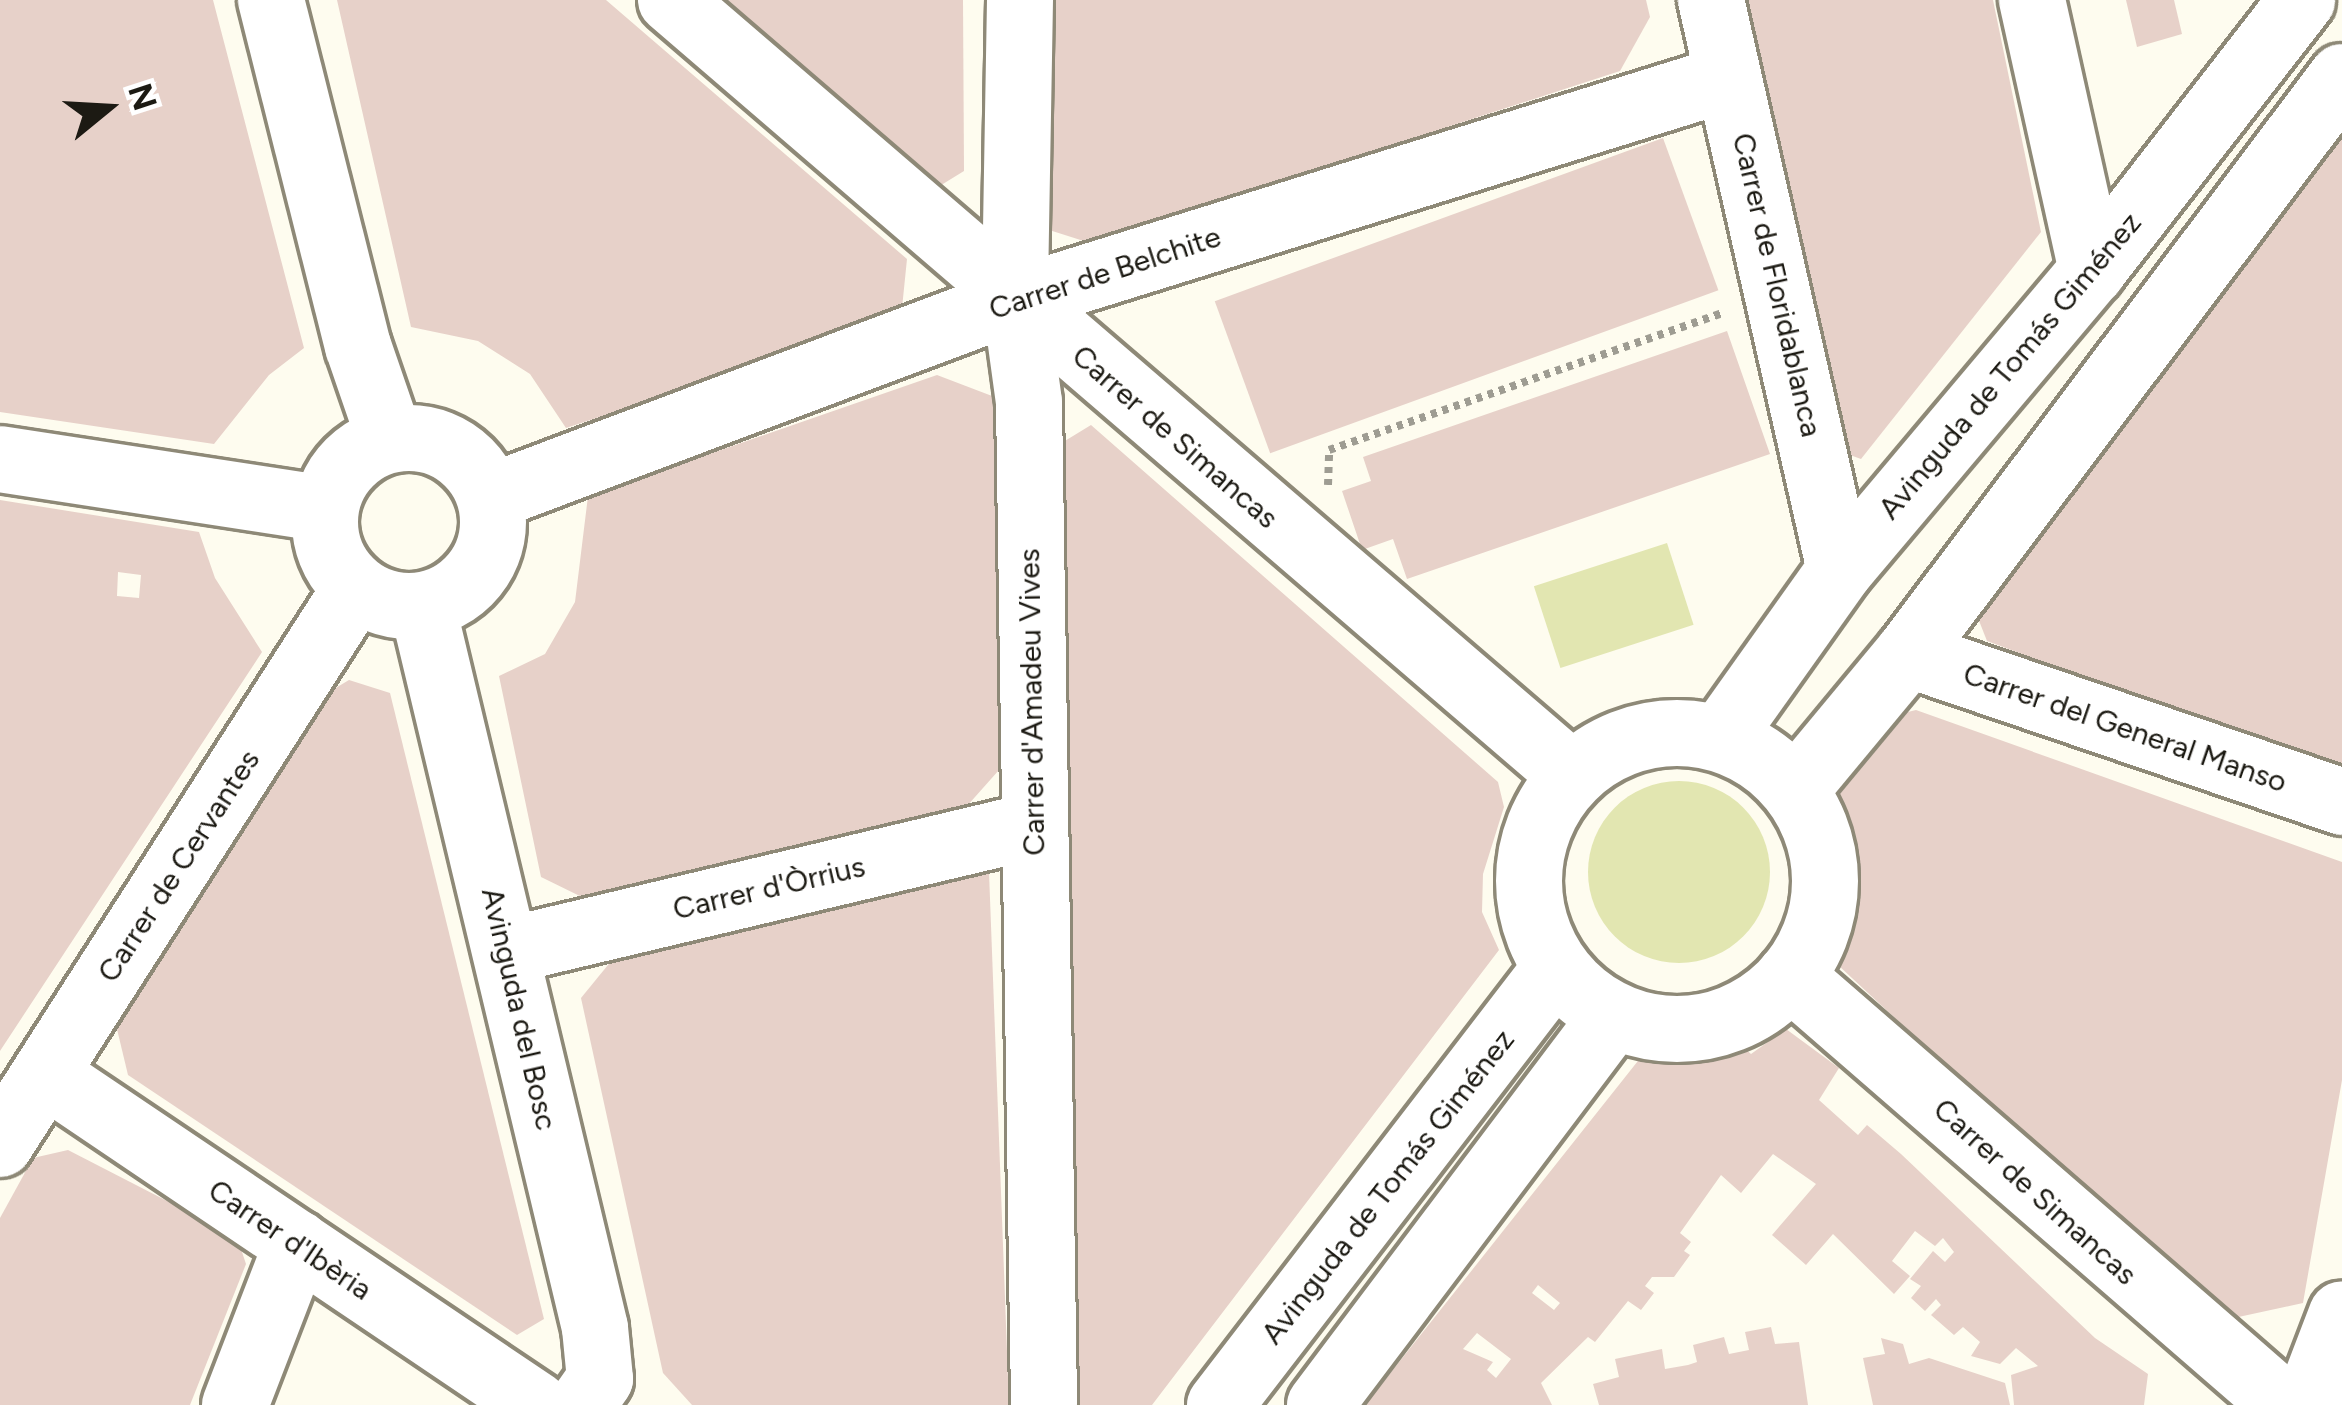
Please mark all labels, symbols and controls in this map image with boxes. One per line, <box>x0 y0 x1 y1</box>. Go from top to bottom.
north arrow <box>48 48 168 168</box>
text: N <box>120 79 165 115</box>
street label: Carrer de Floridablanca <box>1725 130 1829 440</box>
street label: Avinguda de Tomás Giménez <box>1871 205 2149 527</box>
street label: Carrer de Belchite <box>985 219 1225 327</box>
street label: Carrer de Simancas <box>1065 338 1285 536</box>
street label: Carrer d'Amadeu Vives <box>1011 548 1053 856</box>
street label: Carrer del General Manso <box>1959 656 2291 800</box>
street label: Carrer de Cervantes <box>90 743 268 989</box>
street label: Carrer d'Òrrius <box>669 848 869 928</box>
street label: Avinguda del Bosc <box>474 884 564 1134</box>
street label: Avinguda de Tomás Giménez <box>1254 1023 1522 1351</box>
street label: Carrer de Simancas <box>1926 1091 2144 1293</box>
street label: Carrer d'Ibèria <box>201 1172 379 1308</box>

